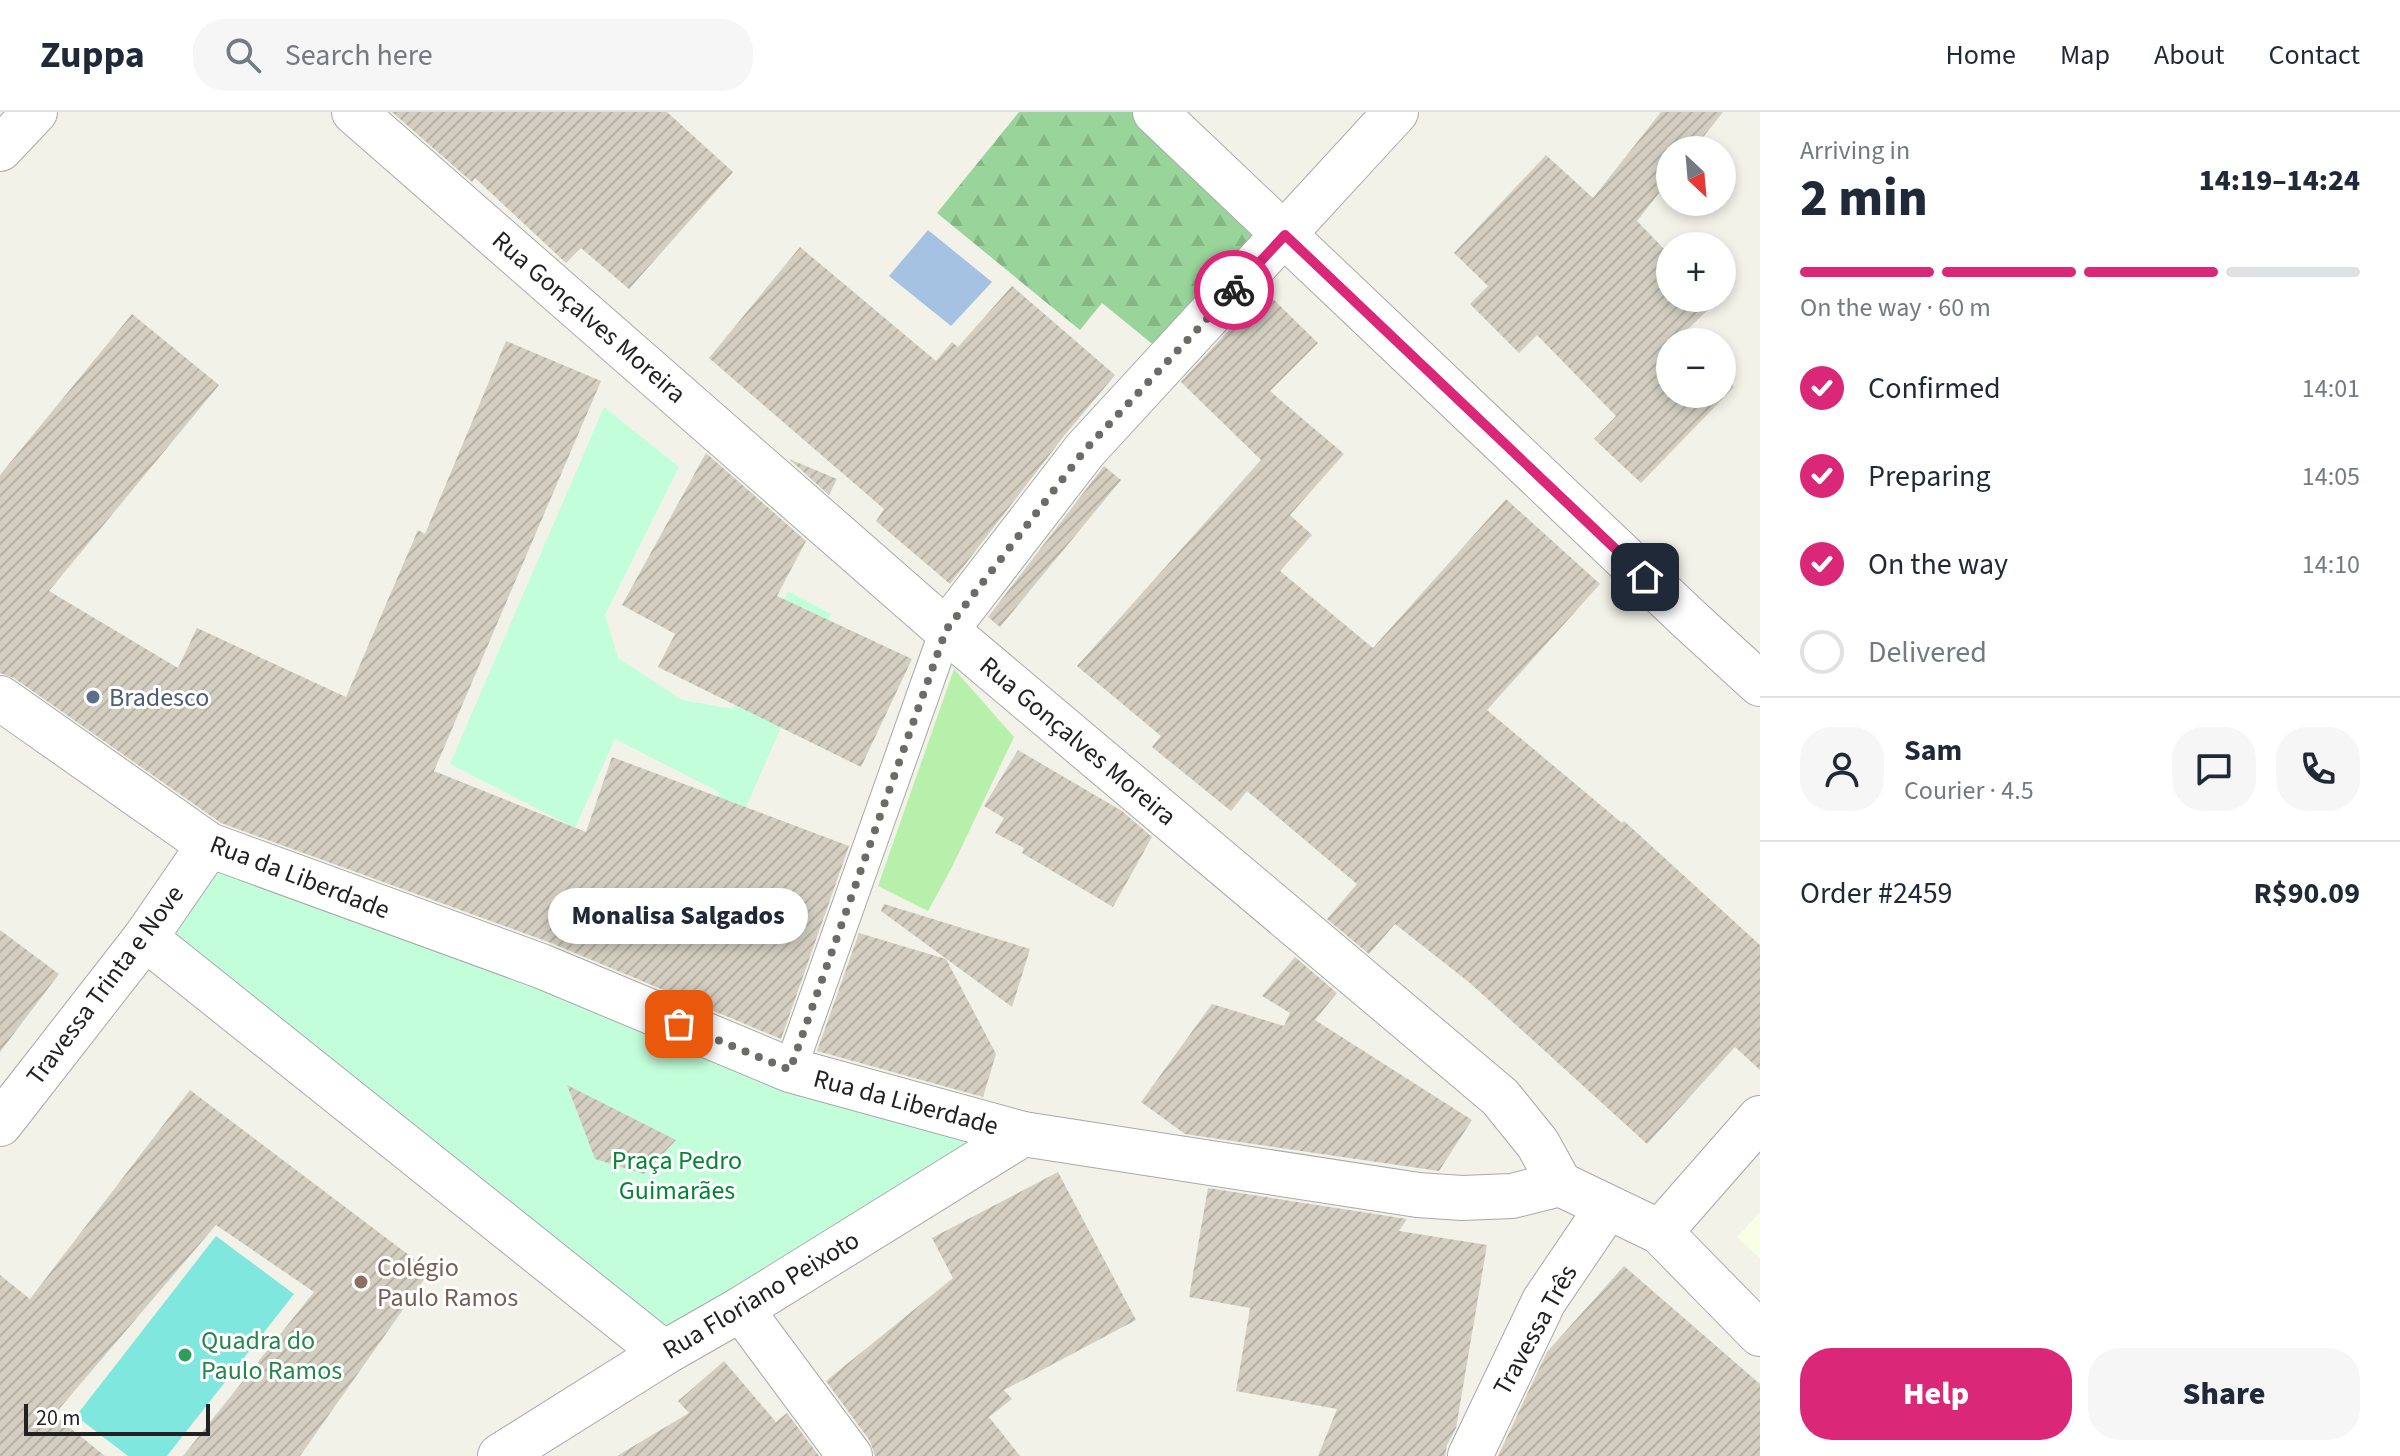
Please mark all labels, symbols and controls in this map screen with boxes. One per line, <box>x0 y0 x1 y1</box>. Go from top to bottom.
search box <box>193 19 753 91</box>
text: Zuppa <box>40 28 145 82</box>
icon: search <box>221 33 265 77</box>
text: Search here <box>285 34 433 77</box>
text: Home <box>1945 35 2016 75</box>
text: Map <box>2060 35 2110 75</box>
text: About <box>2154 35 2225 75</box>
text: Contact <box>2269 35 2360 75</box>
text: Arriving in <box>1800 132 1910 169</box>
north arrow <box>1656 136 1736 216</box>
map controls <box>1656 136 1736 408</box>
text: 14:19–14:24 <box>2199 159 2360 202</box>
text: 2 min <box>1800 162 1928 236</box>
street label: Rua Gonçalves Moreira <box>484 222 694 412</box>
button: + <box>1656 232 1736 312</box>
courier <box>1194 250 1274 330</box>
icon: bike <box>1212 268 1256 312</box>
text: On the way · 60 m <box>1800 289 1991 326</box>
button: − <box>1656 328 1736 408</box>
icon: check <box>1800 366 1844 410</box>
text: Confirmed <box>1868 367 2001 410</box>
text: 14:01 <box>2302 370 2360 407</box>
icon: check <box>1800 454 1844 498</box>
text: Preparing <box>1868 455 1991 498</box>
text: 14:05 <box>2302 458 2360 495</box>
icon: check <box>1800 542 1844 586</box>
pin <box>1611 543 1679 611</box>
text: On the way <box>1868 543 2008 586</box>
text: 14:10 <box>2302 546 2360 583</box>
icon: home <box>1623 555 1667 599</box>
text: Delivered <box>1868 631 1987 674</box>
street label: Rua Gonçalves Moreira <box>972 648 1184 834</box>
place label: Bradesco <box>109 679 209 716</box>
marker: Bradesco <box>84 688 102 706</box>
button: person <box>1800 727 1884 811</box>
button: chat <box>2172 727 2256 811</box>
button: phone <box>2276 727 2360 811</box>
text: Sam <box>1904 729 1962 772</box>
text: Courier · 4.5 <box>1904 772 2034 809</box>
street label: Rua da Liberdade <box>205 826 395 928</box>
text: Order #2459 <box>1800 872 1953 915</box>
text: R$90.09 <box>2253 872 2360 915</box>
street label: Travessa Trinta e Nove <box>17 877 193 1093</box>
callout: Monalisa Salgados <box>549 888 809 944</box>
text: Monalisa Salgados <box>571 897 785 934</box>
pin <box>645 990 713 1058</box>
icon: bag <box>657 1002 701 1046</box>
street label: Rua da Liberdade <box>809 1060 1003 1144</box>
park label: Praça Pedro Guimarães <box>612 1142 742 1209</box>
street label: Rua Floriano Peixoto <box>656 1222 866 1368</box>
place label: Colégio Paulo Ramos <box>377 1249 518 1316</box>
street label: Travessa Três <box>1484 1258 1586 1402</box>
marker: Colégio Paulo Ramos <box>352 1273 370 1291</box>
place label: Quadra do Paulo Ramos <box>201 1322 342 1389</box>
marker: Quadra do Paulo Ramos <box>176 1346 194 1364</box>
button: Help <box>1800 1348 2072 1440</box>
button: Share <box>2088 1348 2360 1440</box>
scale bar <box>24 1400 210 1436</box>
text: 20 m <box>36 1402 81 1434</box>

